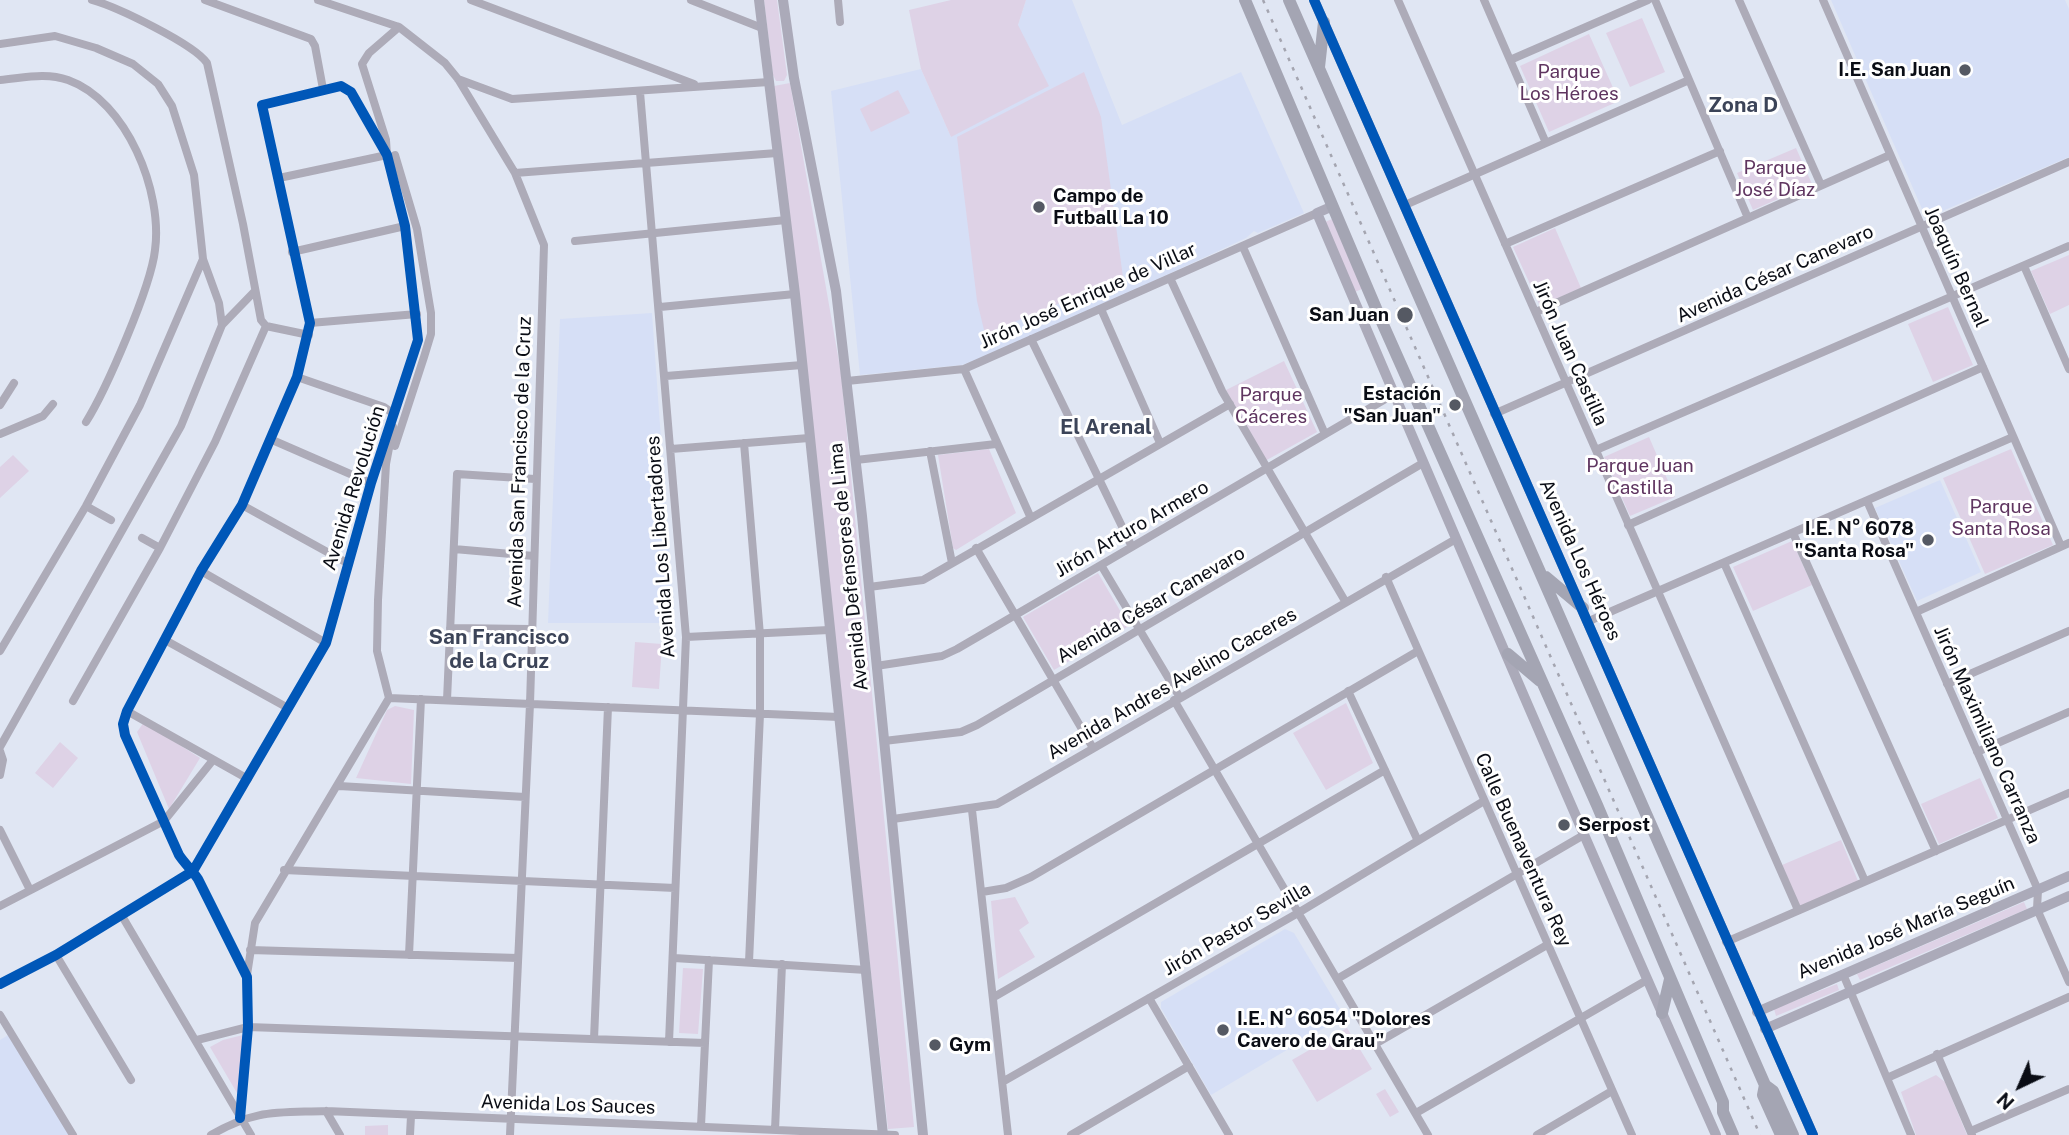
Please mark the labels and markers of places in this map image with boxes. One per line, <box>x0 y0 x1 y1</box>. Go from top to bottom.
place label: I.E. San Juan <box>1838 59 1951 81</box>
marker: I.E. San Juan <box>1957 62 1973 78</box>
place label: Campo de Futball La 10 <box>1053 185 1169 229</box>
marker: Campo de Futball La 10 <box>1031 199 1047 215</box>
place label: San Juan <box>1309 304 1389 326</box>
marker: San Juan <box>1395 305 1415 325</box>
place label: Estación "San Juan" <box>1343 383 1441 427</box>
marker: Estación "San Juan" <box>1447 397 1463 413</box>
place label: I.E. N° 6078 "Santa Rosa" <box>1795 518 1914 562</box>
marker: I.E. N° 6078 "Santa Rosa" <box>1920 532 1936 548</box>
place label: Serpost <box>1578 814 1650 836</box>
marker: Serpost <box>1556 817 1572 833</box>
place label: I.E. N° 6054 "Dolores Cavero de Grau" <box>1237 1008 1431 1052</box>
marker: I.E. N° 6054 "Dolores Cavero de Grau" <box>1215 1022 1231 1038</box>
place label: Gym <box>949 1034 991 1056</box>
marker: Gym <box>927 1037 943 1053</box>

